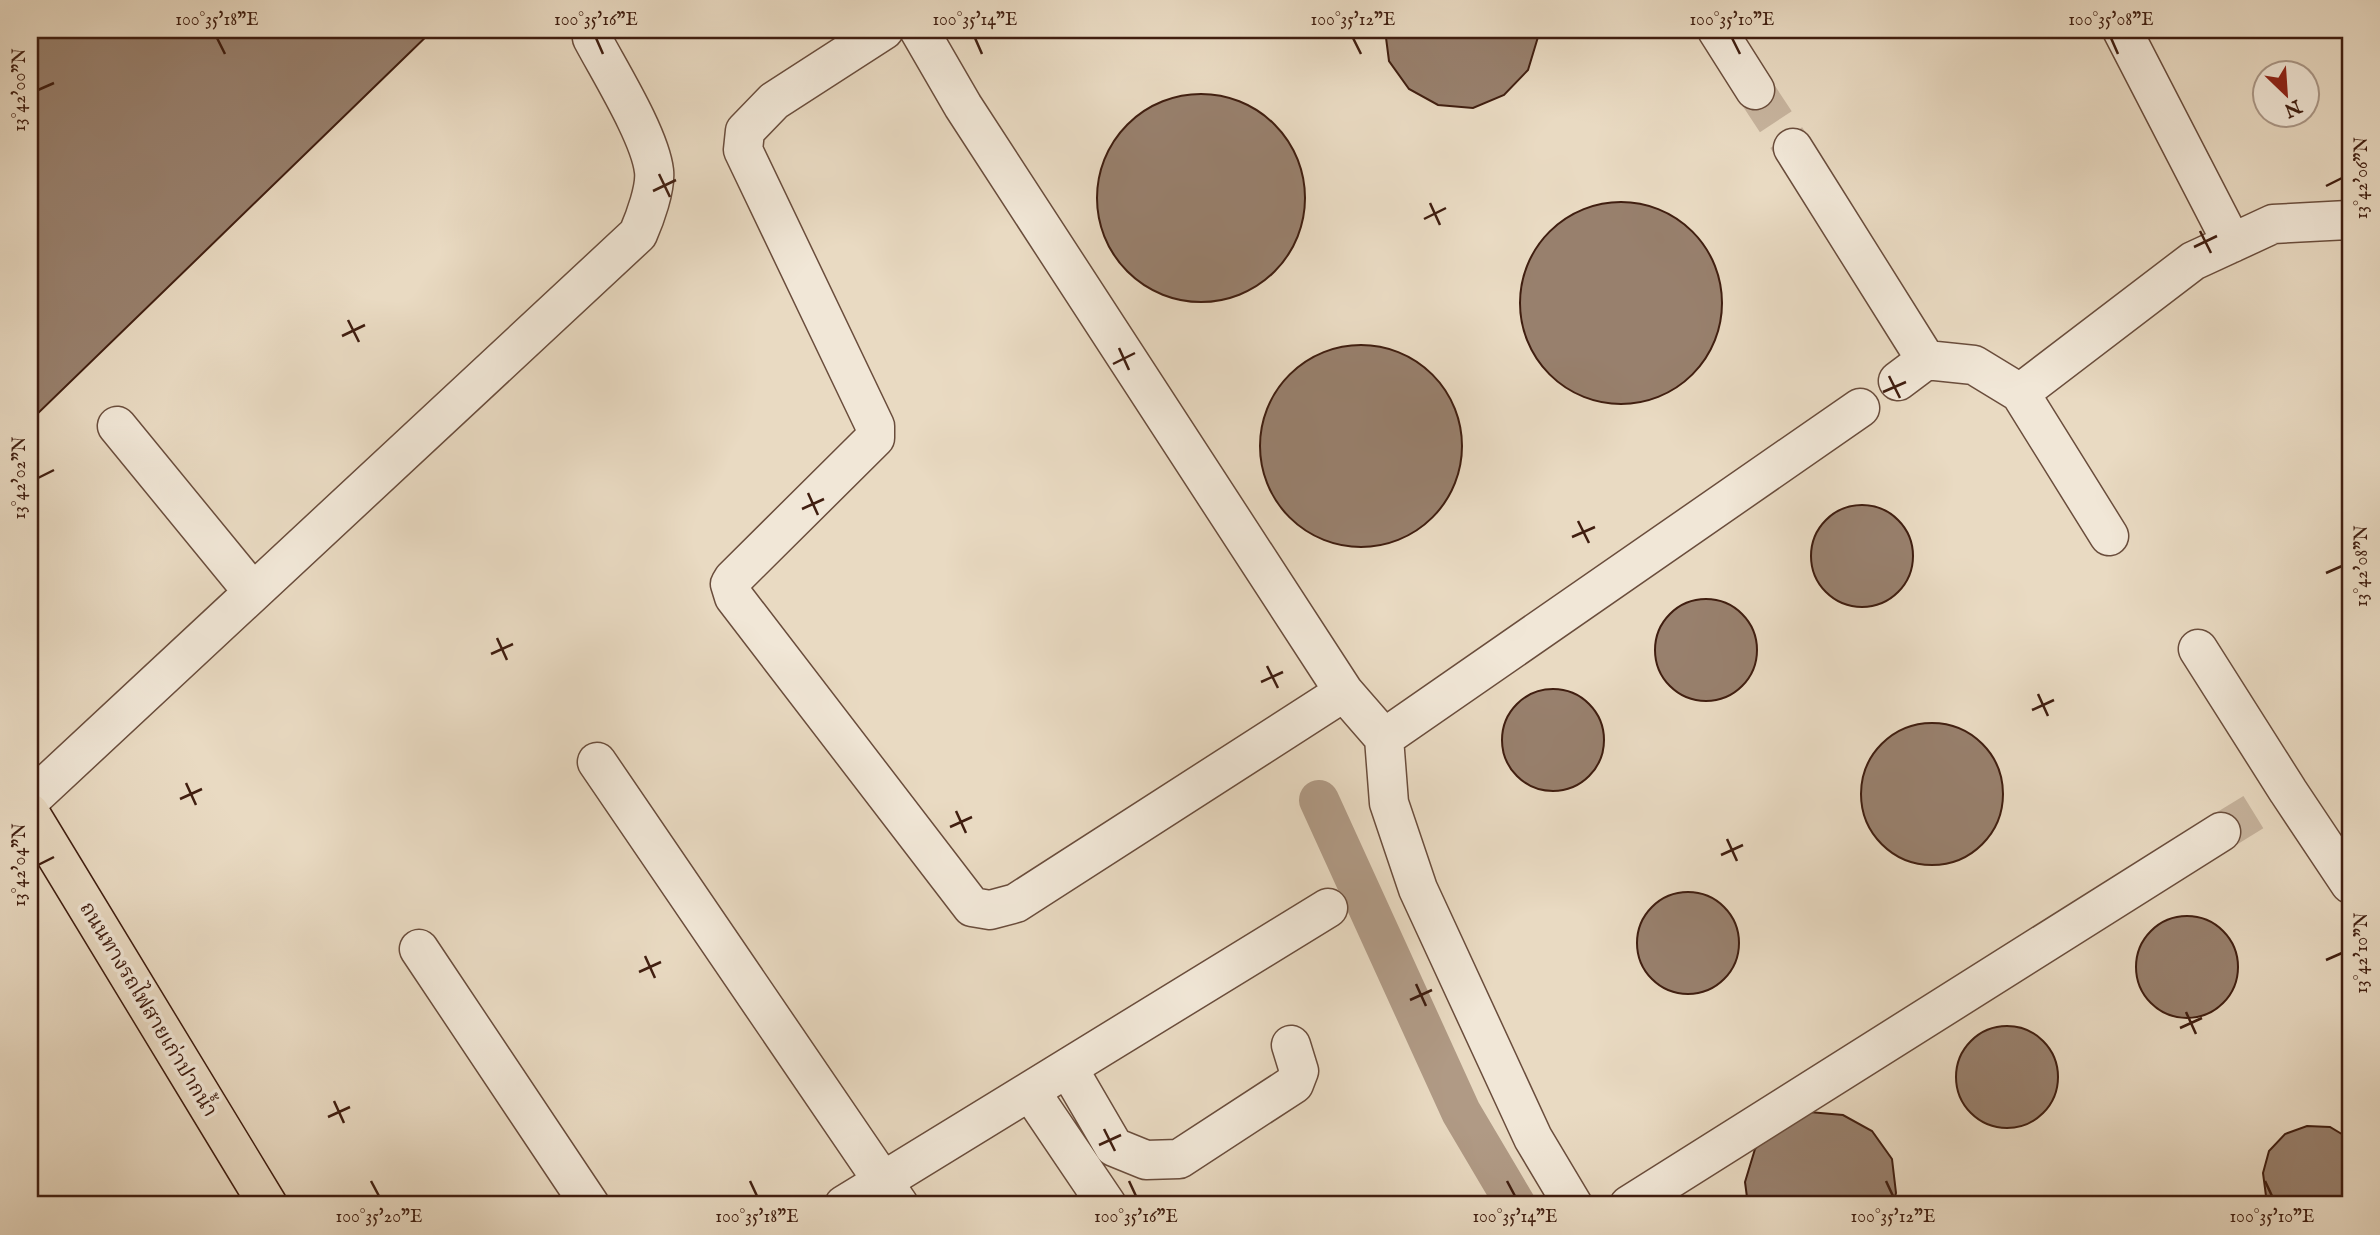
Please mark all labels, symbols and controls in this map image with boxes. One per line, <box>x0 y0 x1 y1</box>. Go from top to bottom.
text: 100°35'18"E <box>175 9 259 32</box>
text: 100°35'16"E <box>554 9 638 32</box>
text: 100°35'14"E <box>932 9 1018 32</box>
text: 100°35'12"E <box>1311 9 1395 32</box>
text: 100°35'10"E <box>1689 9 1775 32</box>
text: 100°35'08"E <box>2068 9 2154 32</box>
text: 13°42'00"N <box>9 48 32 132</box>
north arrow <box>2250 60 2320 130</box>
text: N <box>2279 93 2306 122</box>
text: 13°42'06"N <box>2351 136 2374 219</box>
text: 13°42'02"N <box>9 436 32 520</box>
text: 13°42'08"N <box>2351 525 2374 607</box>
text: 13°42'04"N <box>9 823 32 907</box>
street label: ถนนทางรถไฟสายเก่าปากน้ำ <box>73 895 226 1122</box>
text: 13°42'10"N <box>2351 912 2374 994</box>
text: 100°35'20"E <box>336 1206 422 1229</box>
text: 100°35'18"E <box>715 1206 799 1229</box>
text: 100°35'16"E <box>1094 1206 1178 1229</box>
text: 100°35'14"E <box>1472 1206 1558 1229</box>
text: 100°35'12"E <box>1851 1206 1935 1229</box>
text: 100°35'10"E <box>2229 1206 2315 1229</box>

